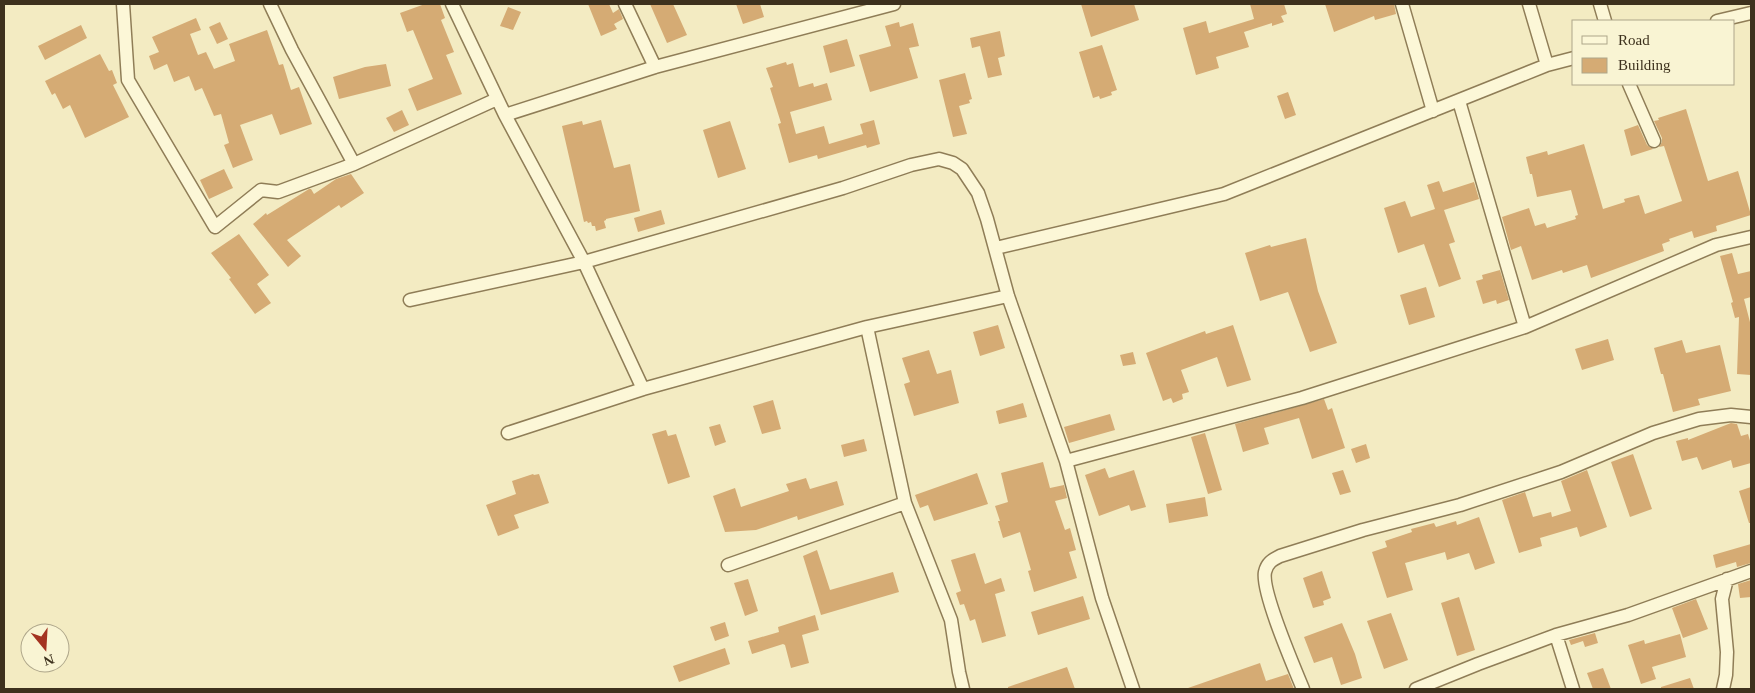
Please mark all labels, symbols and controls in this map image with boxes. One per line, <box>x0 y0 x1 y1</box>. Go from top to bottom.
legend <box>1572 20 1735 85</box>
text: Road <box>1618 32 1650 48</box>
text: Building <box>1618 57 1671 73</box>
north arrow <box>20 623 70 673</box>
text: N <box>42 651 56 669</box>

